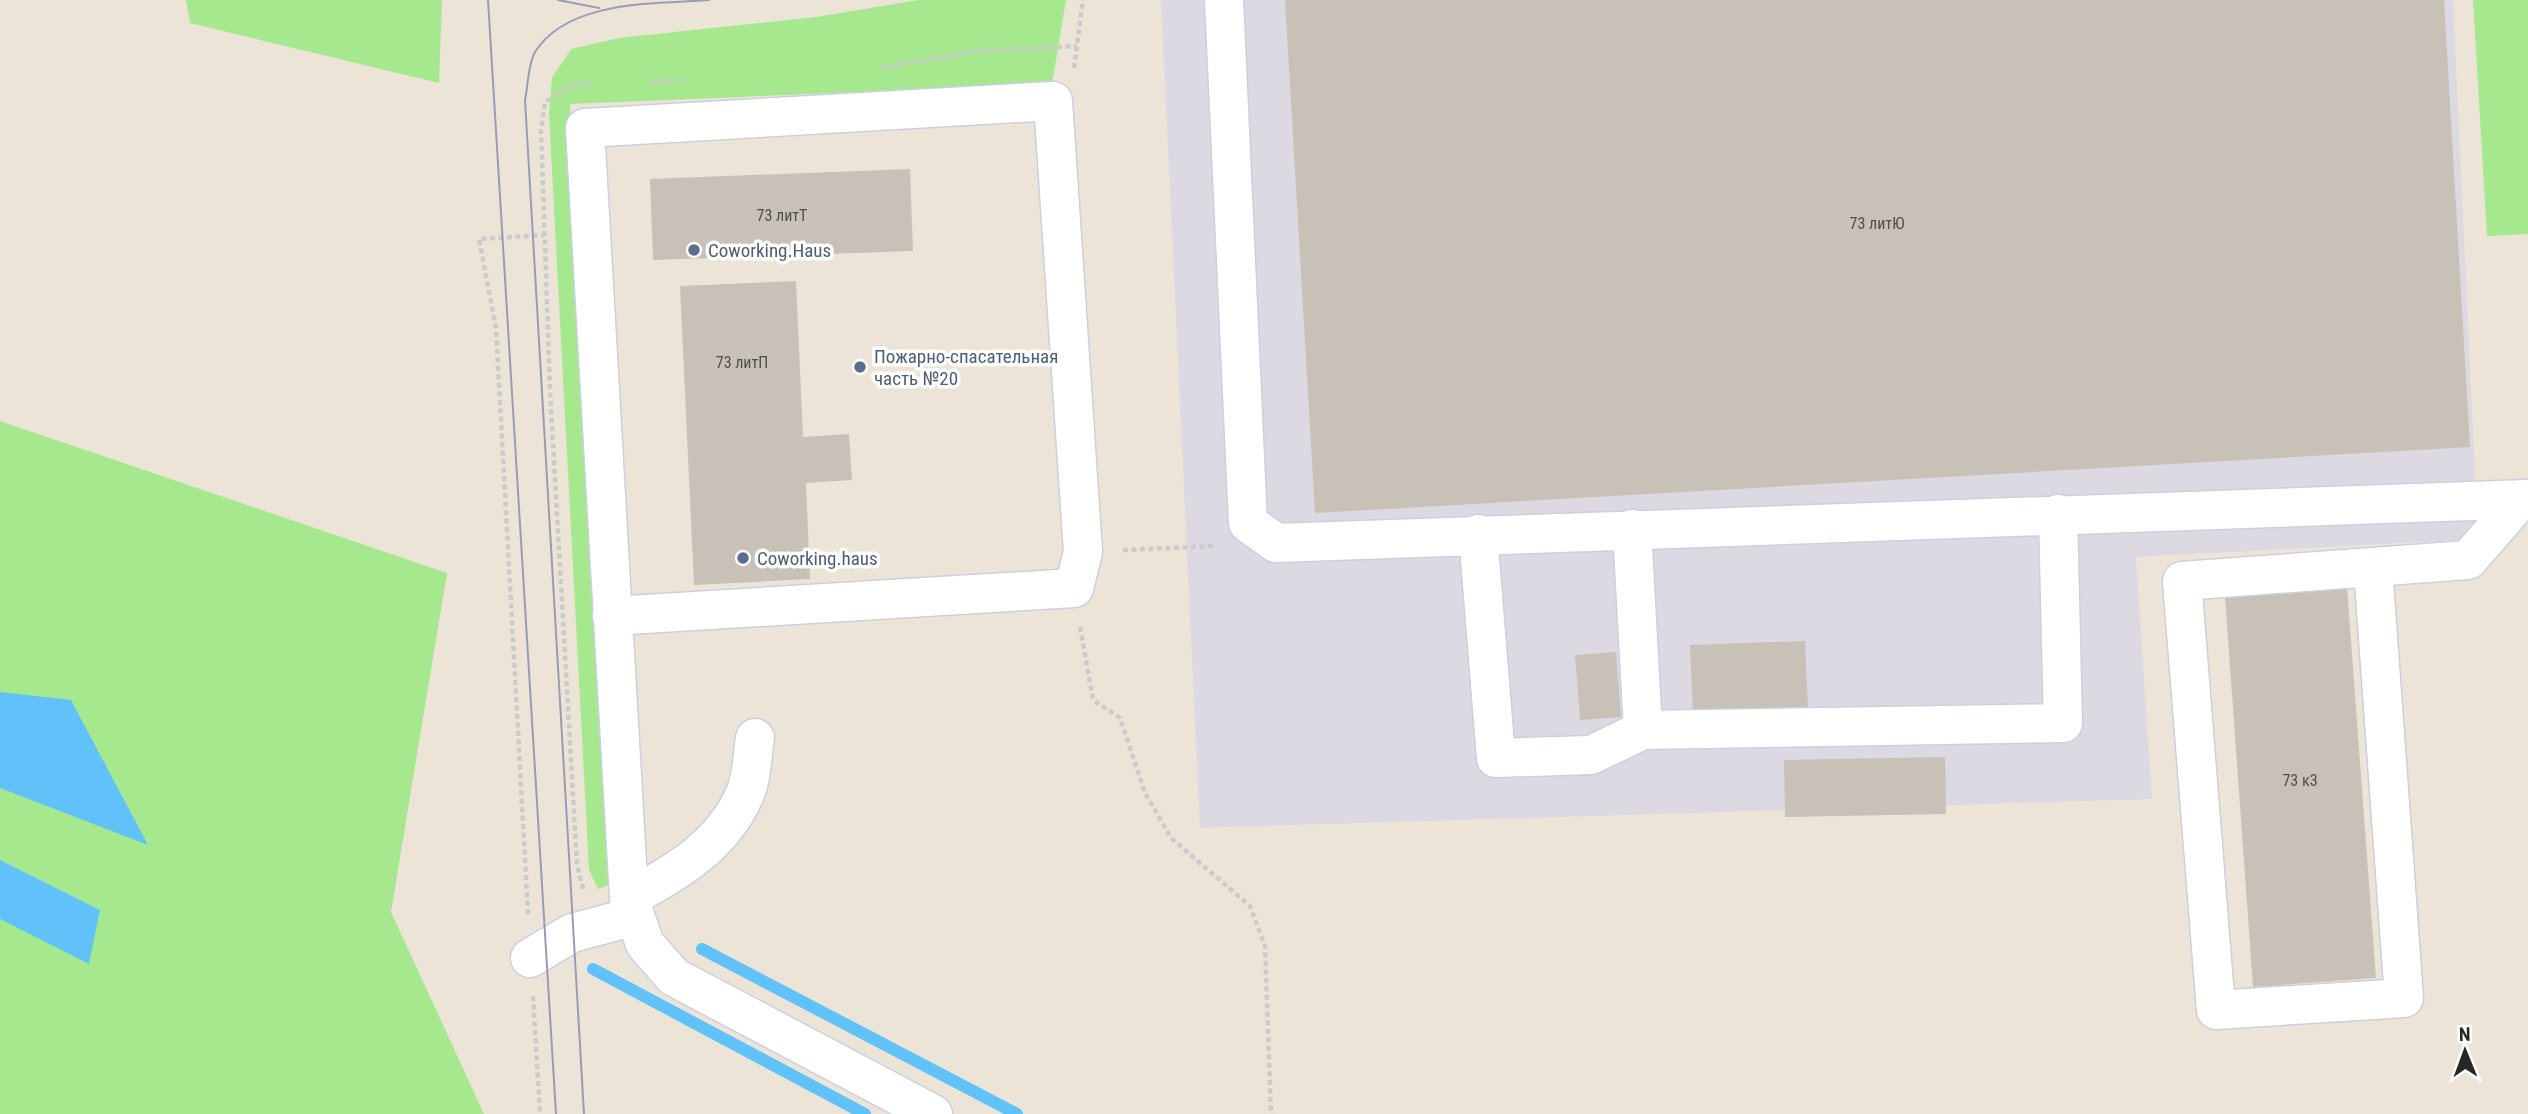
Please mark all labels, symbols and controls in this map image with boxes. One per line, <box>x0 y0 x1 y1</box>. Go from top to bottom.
house number: 73 литТ <box>757 206 807 225</box>
house number: 73 литЮ <box>1850 214 1904 233</box>
place label: Coworking.Haus <box>708 239 831 262</box>
marker: Coworking.Haus <box>686 242 702 258</box>
place label: Пожарно-спасательная часть №20 <box>874 345 1058 390</box>
house number: 73 литП <box>716 353 768 372</box>
marker: Пожарно-спасательная часть №20 <box>852 359 868 375</box>
place label: Coworking.haus <box>757 547 878 570</box>
marker: Coworking.haus <box>735 550 751 566</box>
house number: 73 к3 <box>2282 771 2318 790</box>
north arrow <box>2430 1016 2500 1086</box>
text: N <box>2459 1023 2471 1046</box>

